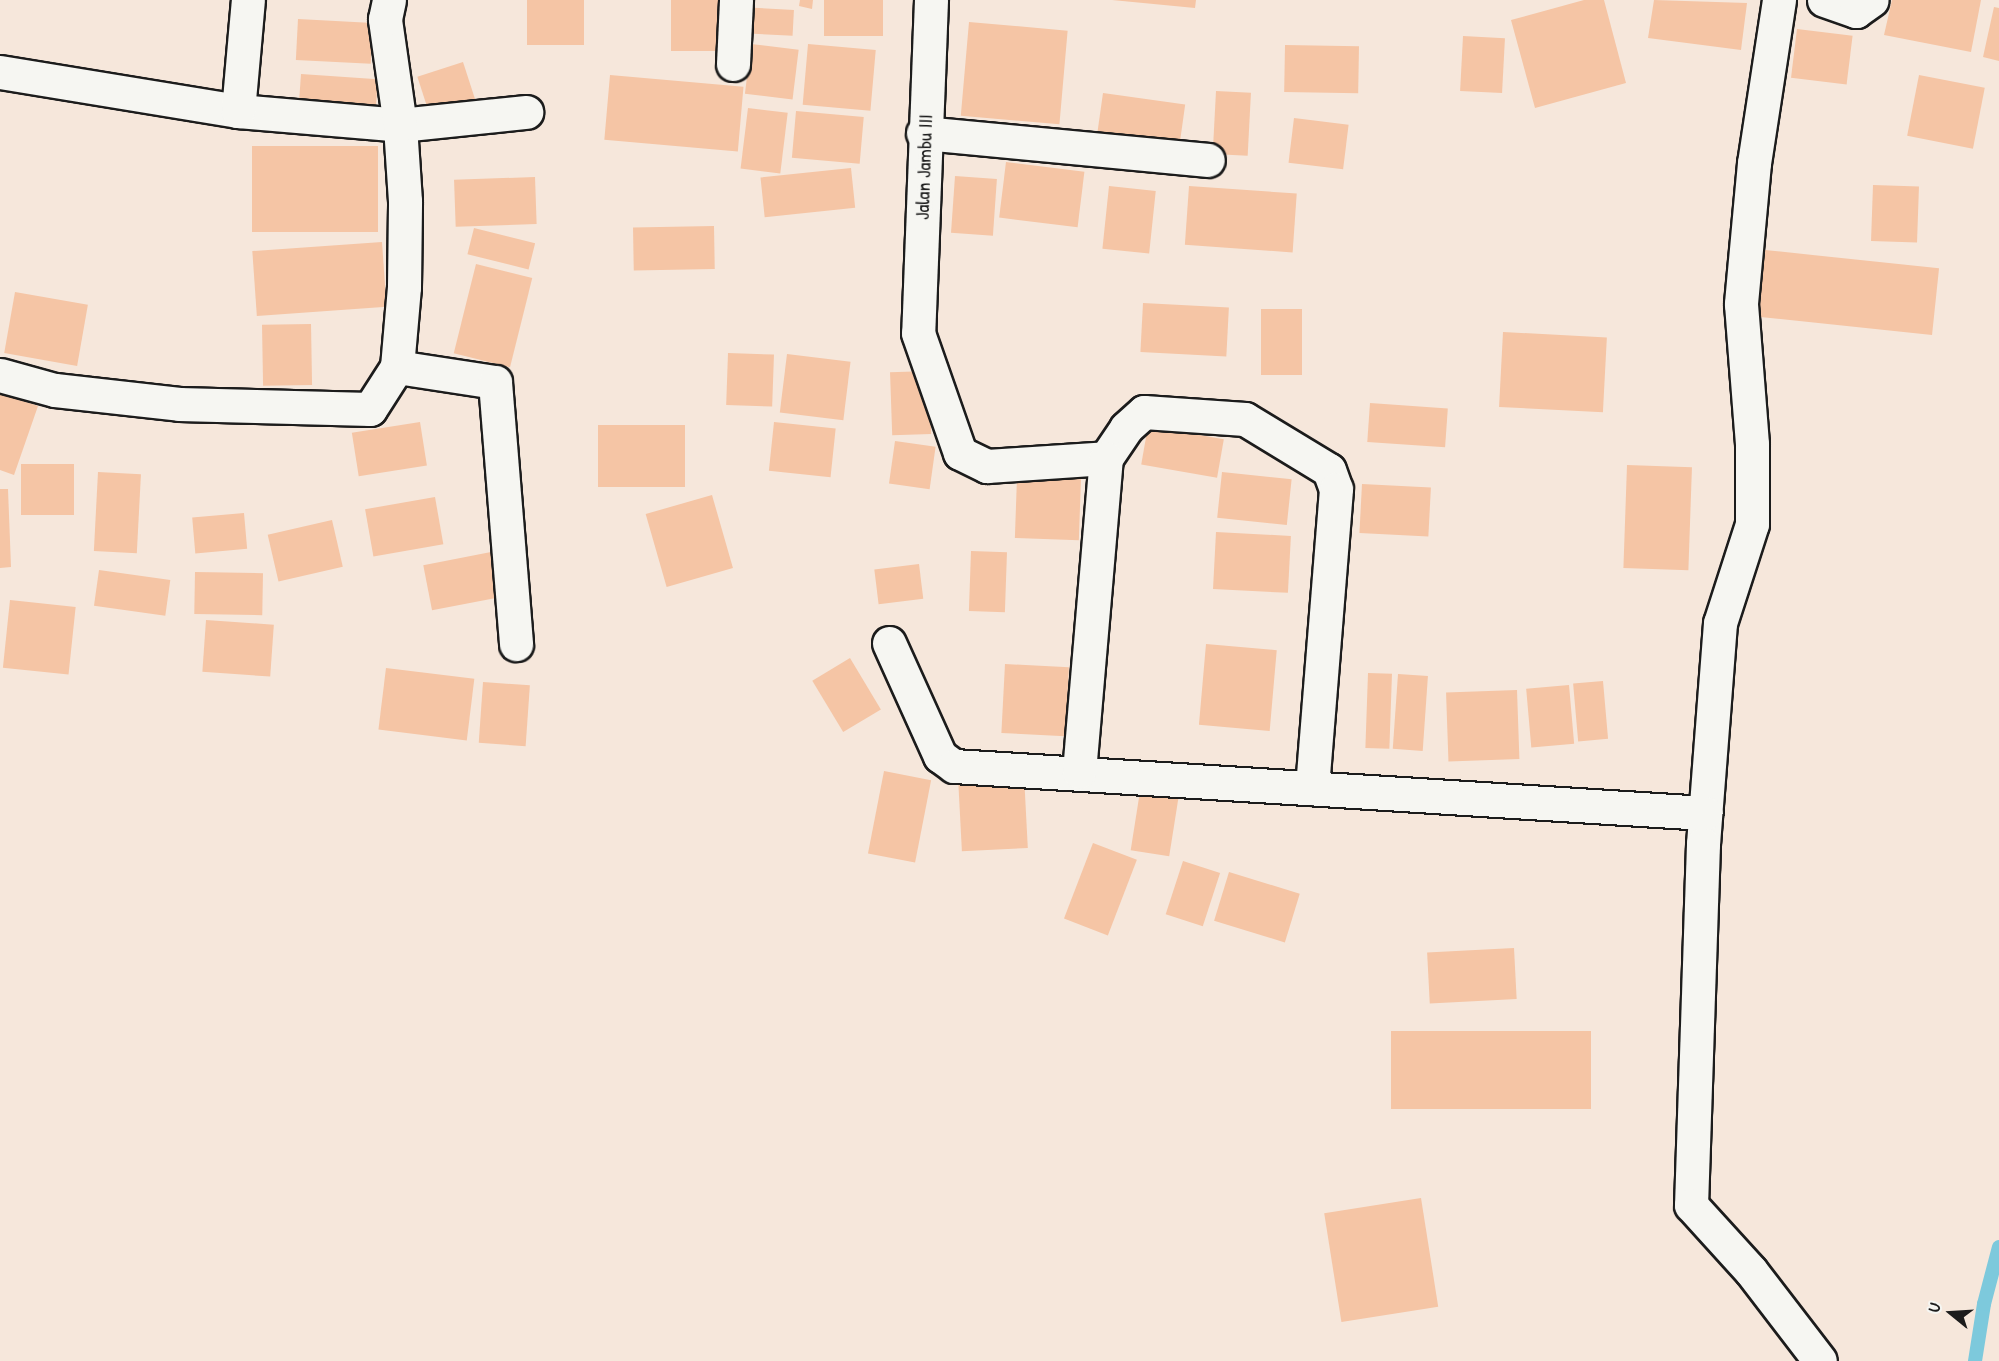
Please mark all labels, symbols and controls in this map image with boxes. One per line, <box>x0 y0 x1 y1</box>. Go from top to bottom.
street label: Jalan Jambu III <box>909 114 937 220</box>
north arrow <box>1921 1283 1981 1343</box>
text: U <box>1922 1300 1946 1315</box>

